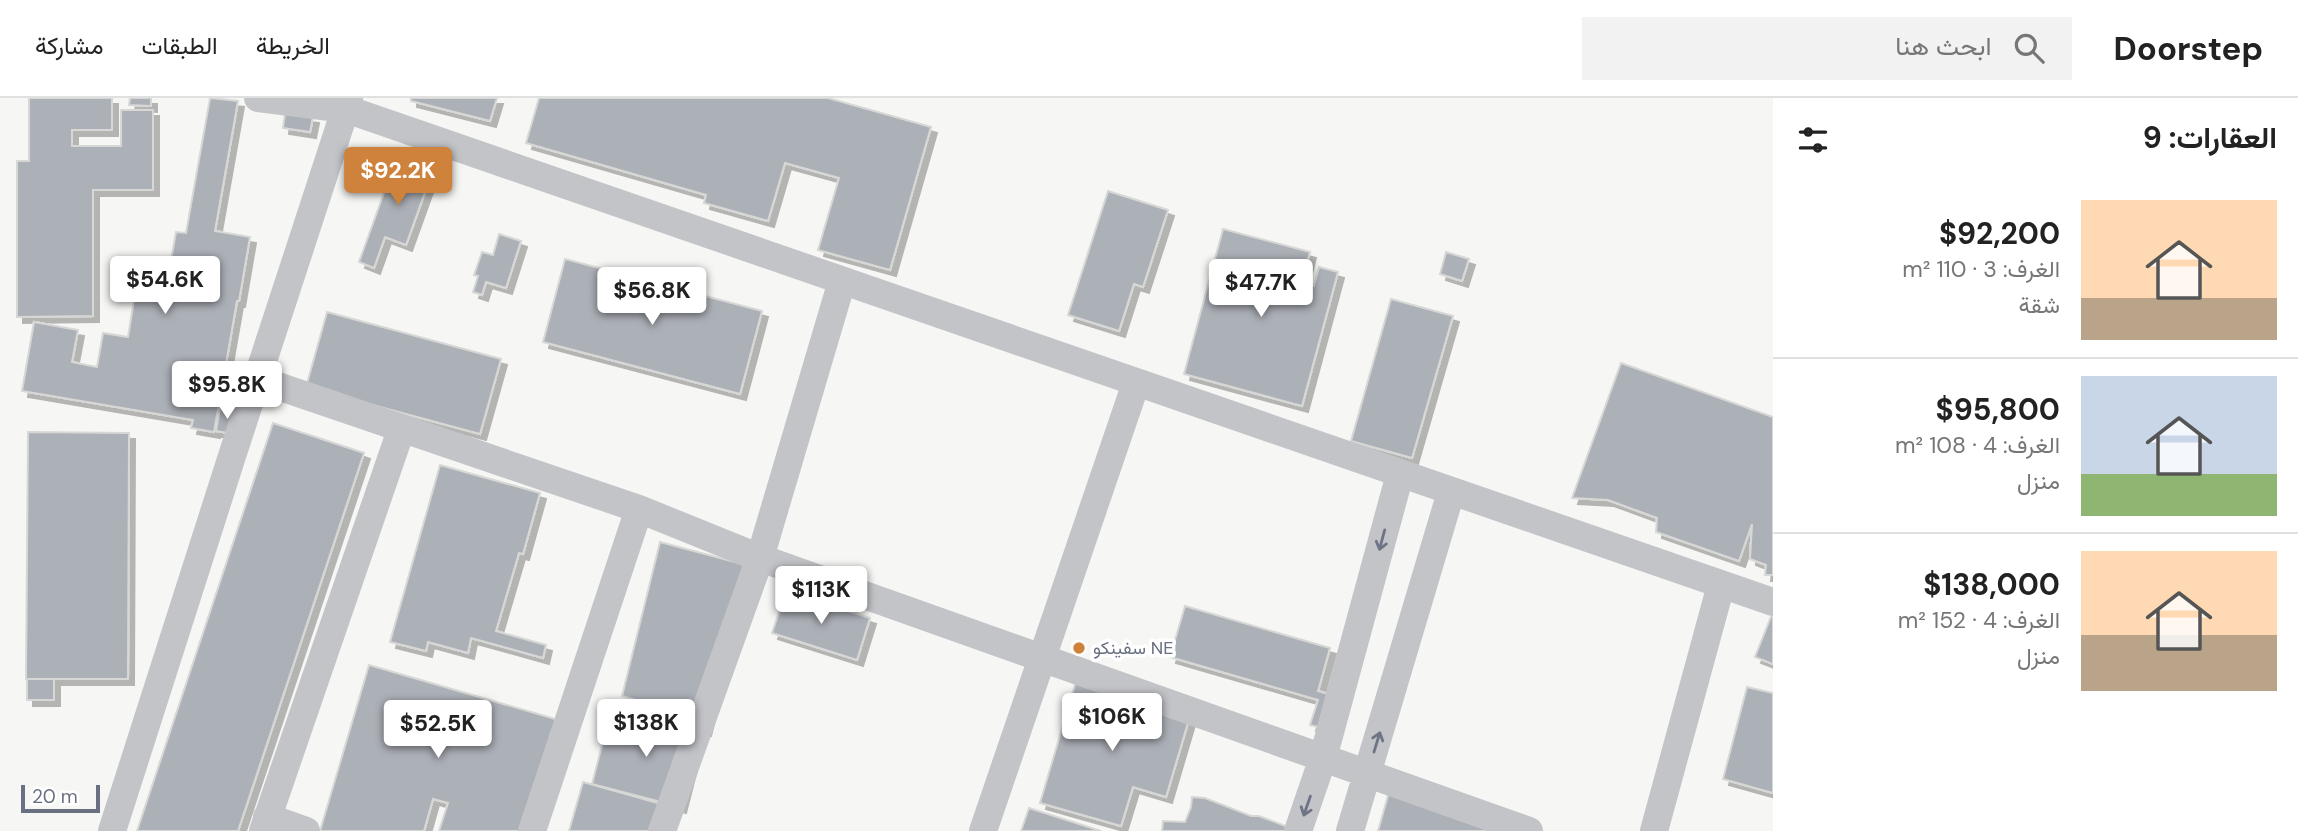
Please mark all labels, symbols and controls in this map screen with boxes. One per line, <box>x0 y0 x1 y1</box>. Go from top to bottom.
search box <box>1582 17 2072 80</box>
text: Doorstep <box>2114 27 2263 70</box>
text: ابحث هنا <box>1895 29 1992 63</box>
icon: search <box>2010 29 2048 67</box>
text: مشاركة <box>35 30 103 61</box>
text: الطبقات <box>141 30 218 61</box>
text: الخريطة <box>256 30 330 61</box>
text: العقارات: 9 <box>2143 118 2277 157</box>
icon: filters <box>1794 121 1832 159</box>
pin: $92.2K <box>341 148 455 207</box>
text: $92.2K <box>360 155 436 185</box>
text: $92,200 <box>1939 214 2060 253</box>
icon: home <box>2137 228 2221 312</box>
text: الغرف: 3 · 110 m² <box>1902 254 2060 284</box>
pin: $54.6K <box>108 256 222 316</box>
pin: $47.7K <box>1204 260 1318 319</box>
text: $54.6K <box>126 264 204 294</box>
text: $47.7K <box>1225 267 1297 297</box>
pin: $56.8K <box>595 268 709 327</box>
text: $56.8K <box>613 275 691 305</box>
text: شقة <box>2018 290 2060 320</box>
pin: $95.8K <box>170 362 284 421</box>
text: $95.8K <box>188 369 266 399</box>
text: $95,800 <box>1936 390 2060 429</box>
icon: home <box>2137 404 2221 488</box>
text: الغرف: 4 · 108 m² <box>1895 430 2060 460</box>
text: منزل <box>2017 466 2060 496</box>
one-way arrow <box>1375 528 1388 551</box>
text: $138,000 <box>1923 565 2060 604</box>
pin: $113K <box>772 566 870 626</box>
text: $113K <box>791 574 851 604</box>
icon: home <box>2137 579 2221 663</box>
text: الغرف: 4 · 152 m² <box>1898 605 2060 635</box>
place label: سفينكو NE <box>1093 636 1173 660</box>
marker: سفينكو NE <box>1071 640 1087 656</box>
text: منزل <box>2017 641 2060 671</box>
pin: $106K <box>1063 694 1161 753</box>
pin: $52.5K <box>381 700 495 760</box>
pin: $138K <box>597 700 695 759</box>
text: $106K <box>1078 701 1146 731</box>
text: $138K <box>613 707 679 737</box>
text: $52.5K <box>400 708 476 738</box>
one-way arrow <box>1371 731 1384 753</box>
scale bar <box>21 782 100 814</box>
text: 20 m <box>32 784 78 809</box>
one-way arrow <box>1299 795 1312 817</box>

